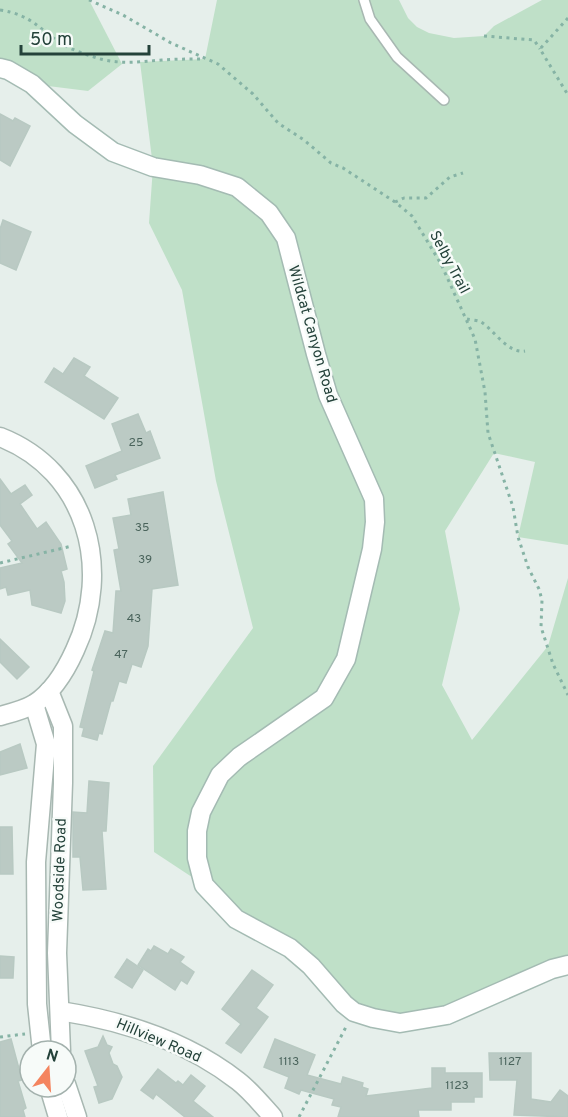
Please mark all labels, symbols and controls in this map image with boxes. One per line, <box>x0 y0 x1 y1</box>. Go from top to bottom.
scale bar <box>21 18 148 56</box>
text: 50 m <box>30 29 72 52</box>
street label: Selby Trail <box>424 228 473 297</box>
street label: Wildcat Canyon Road <box>283 264 340 405</box>
house number: 25 <box>129 435 143 451</box>
house number: 35 <box>135 520 149 536</box>
house number: 39 <box>138 552 152 568</box>
house number: 43 <box>127 611 141 627</box>
house number: 47 <box>114 647 128 663</box>
street label: Woodside Road <box>49 818 72 922</box>
street label: Hillview Road <box>113 1015 204 1068</box>
north arrow <box>18 1039 78 1099</box>
text: N <box>43 1045 60 1068</box>
house number: 1113 <box>279 1054 299 1070</box>
house number: 1127 <box>499 1054 521 1070</box>
house number: 1123 <box>445 1078 469 1094</box>

